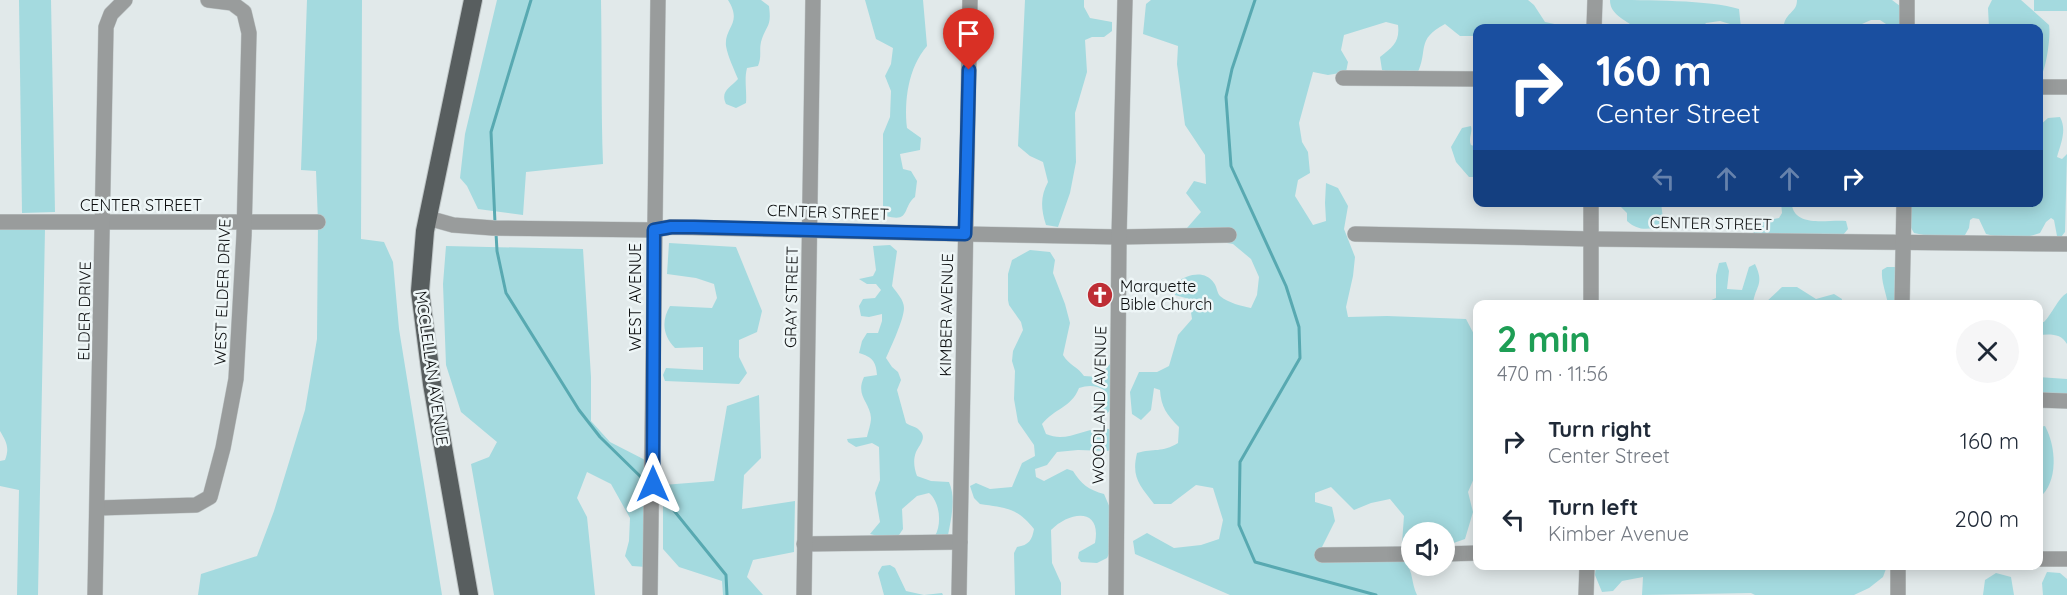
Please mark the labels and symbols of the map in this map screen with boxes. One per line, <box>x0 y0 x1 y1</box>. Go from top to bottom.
pin <box>943 8 994 70</box>
street label: CENTER STREET <box>80 195 202 215</box>
street label: CENTER STREET <box>767 200 890 224</box>
street label: CENTER STREET <box>1650 212 1773 234</box>
street label: WEST ELDER DRIVE <box>209 218 235 366</box>
street label: WEST AVENUE <box>625 243 645 351</box>
street label: GRAY STREET <box>780 245 802 348</box>
street label: KIMBER AVENUE <box>935 253 957 377</box>
street label: ELDER DRIVE <box>73 261 95 361</box>
place label: Marquette Bible Church <box>1120 276 1212 314</box>
church icon: Marquette Bible Church <box>1085 280 1115 310</box>
street label: MCCLELLAN AVENUE <box>411 289 453 447</box>
street label: WOODLAND AVENUE <box>1088 326 1110 484</box>
position arrow <box>621 452 685 516</box>

